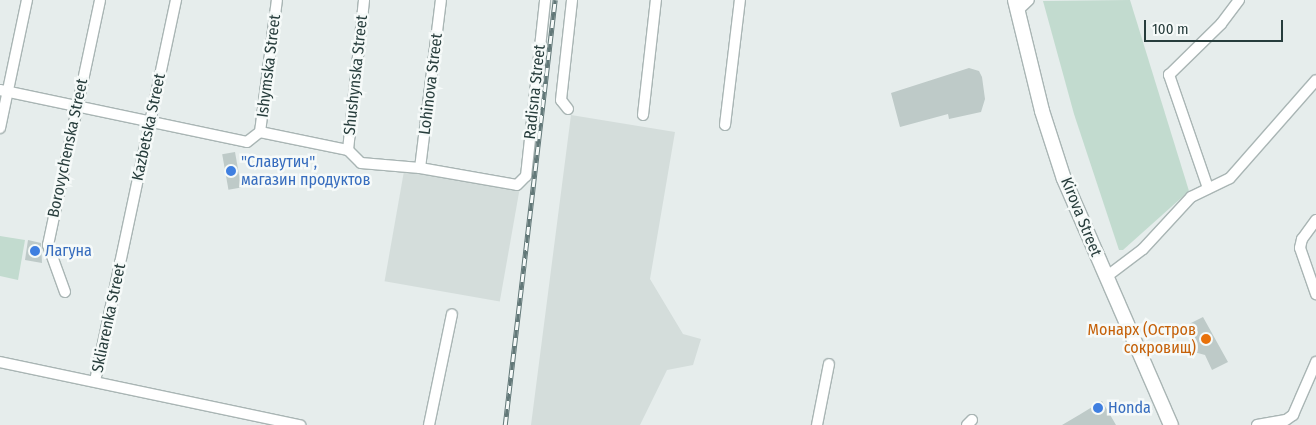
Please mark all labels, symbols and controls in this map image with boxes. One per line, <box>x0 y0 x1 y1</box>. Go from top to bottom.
scale bar <box>1146 10 1285 42</box>
street label: Ishymska Street <box>253 13 285 119</box>
street label: Shushynska Street <box>340 14 372 136</box>
text: 100 m <box>1152 20 1189 38</box>
street label: Lohinova Street <box>415 32 447 136</box>
street label: Radisna Street <box>520 44 550 140</box>
street label: Kazbetska Street <box>128 72 170 182</box>
street label: Borovychenska Street <box>44 77 92 219</box>
place label: "Славутич", магазин продуктов <box>241 152 371 190</box>
marker: "Славутич", магазин продуктов <box>225 165 237 177</box>
street label: Kirova Street <box>1056 175 1106 259</box>
place label: Лагуна <box>45 241 92 261</box>
marker: Лагуна <box>29 245 41 257</box>
street label: Skliarenka Street <box>88 262 130 374</box>
place label: Монарх (Остров сокровищ) <box>1088 320 1196 358</box>
marker: Монарх (Остров сокровищ) <box>1200 333 1212 345</box>
place label: Honda <box>1108 398 1151 418</box>
marker: Honda <box>1092 402 1104 414</box>

